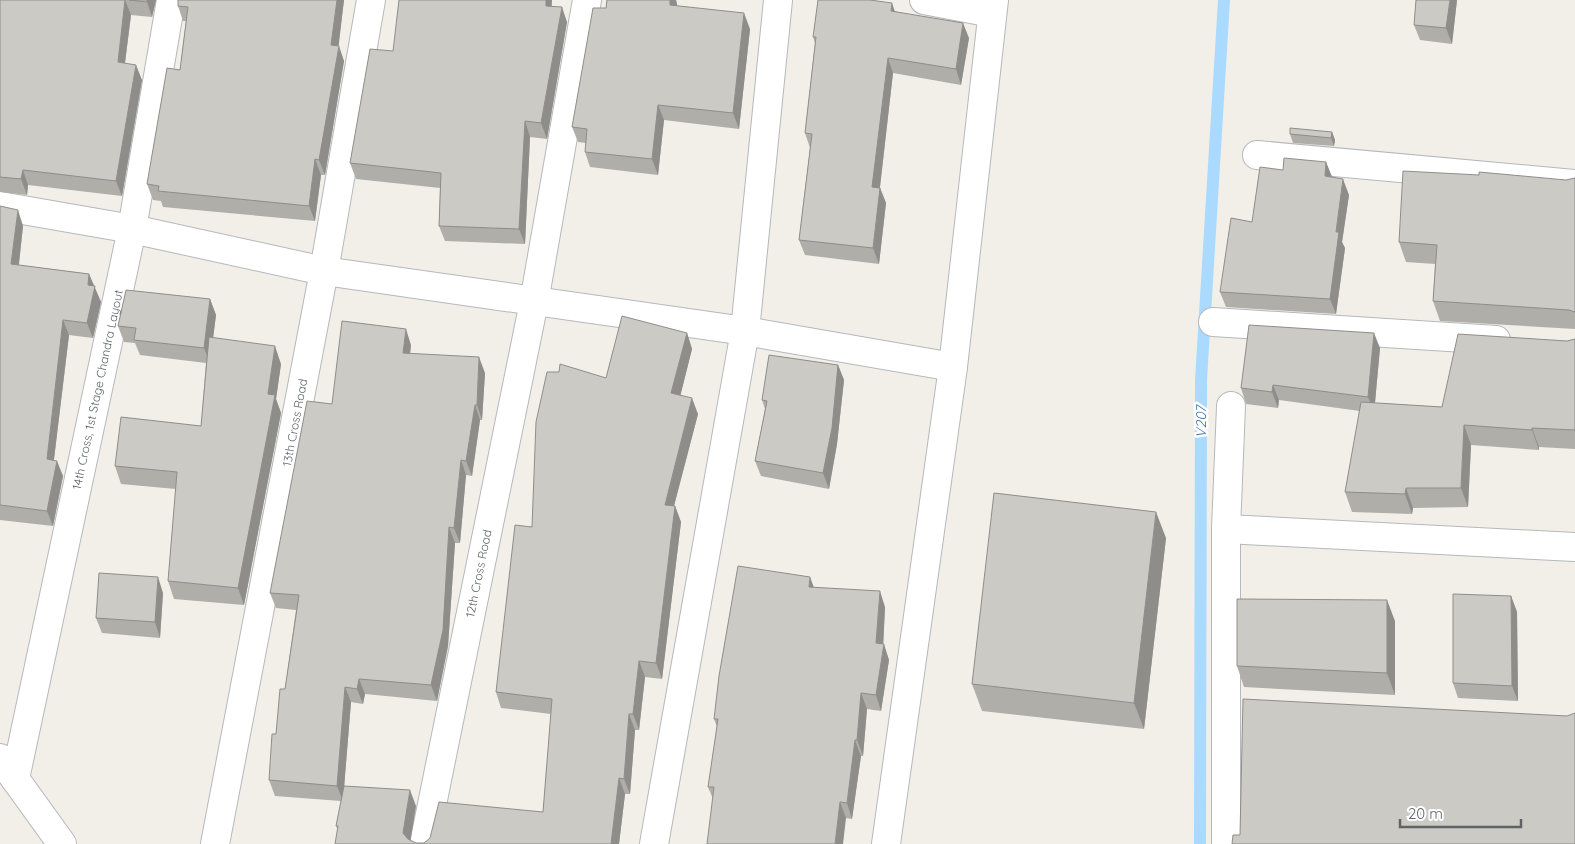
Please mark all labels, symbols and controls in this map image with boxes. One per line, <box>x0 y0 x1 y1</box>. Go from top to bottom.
street label: 14th Cross, 1st Stage Chandra Layout <box>69 288 126 491</box>
street label: 13th Cross Road <box>279 377 310 467</box>
water label: V207 <box>1192 403 1210 438</box>
street label: 12th Cross Road <box>462 528 495 619</box>
scale bar <box>1400 796 1521 828</box>
text: 20 m <box>1408 804 1443 823</box>

